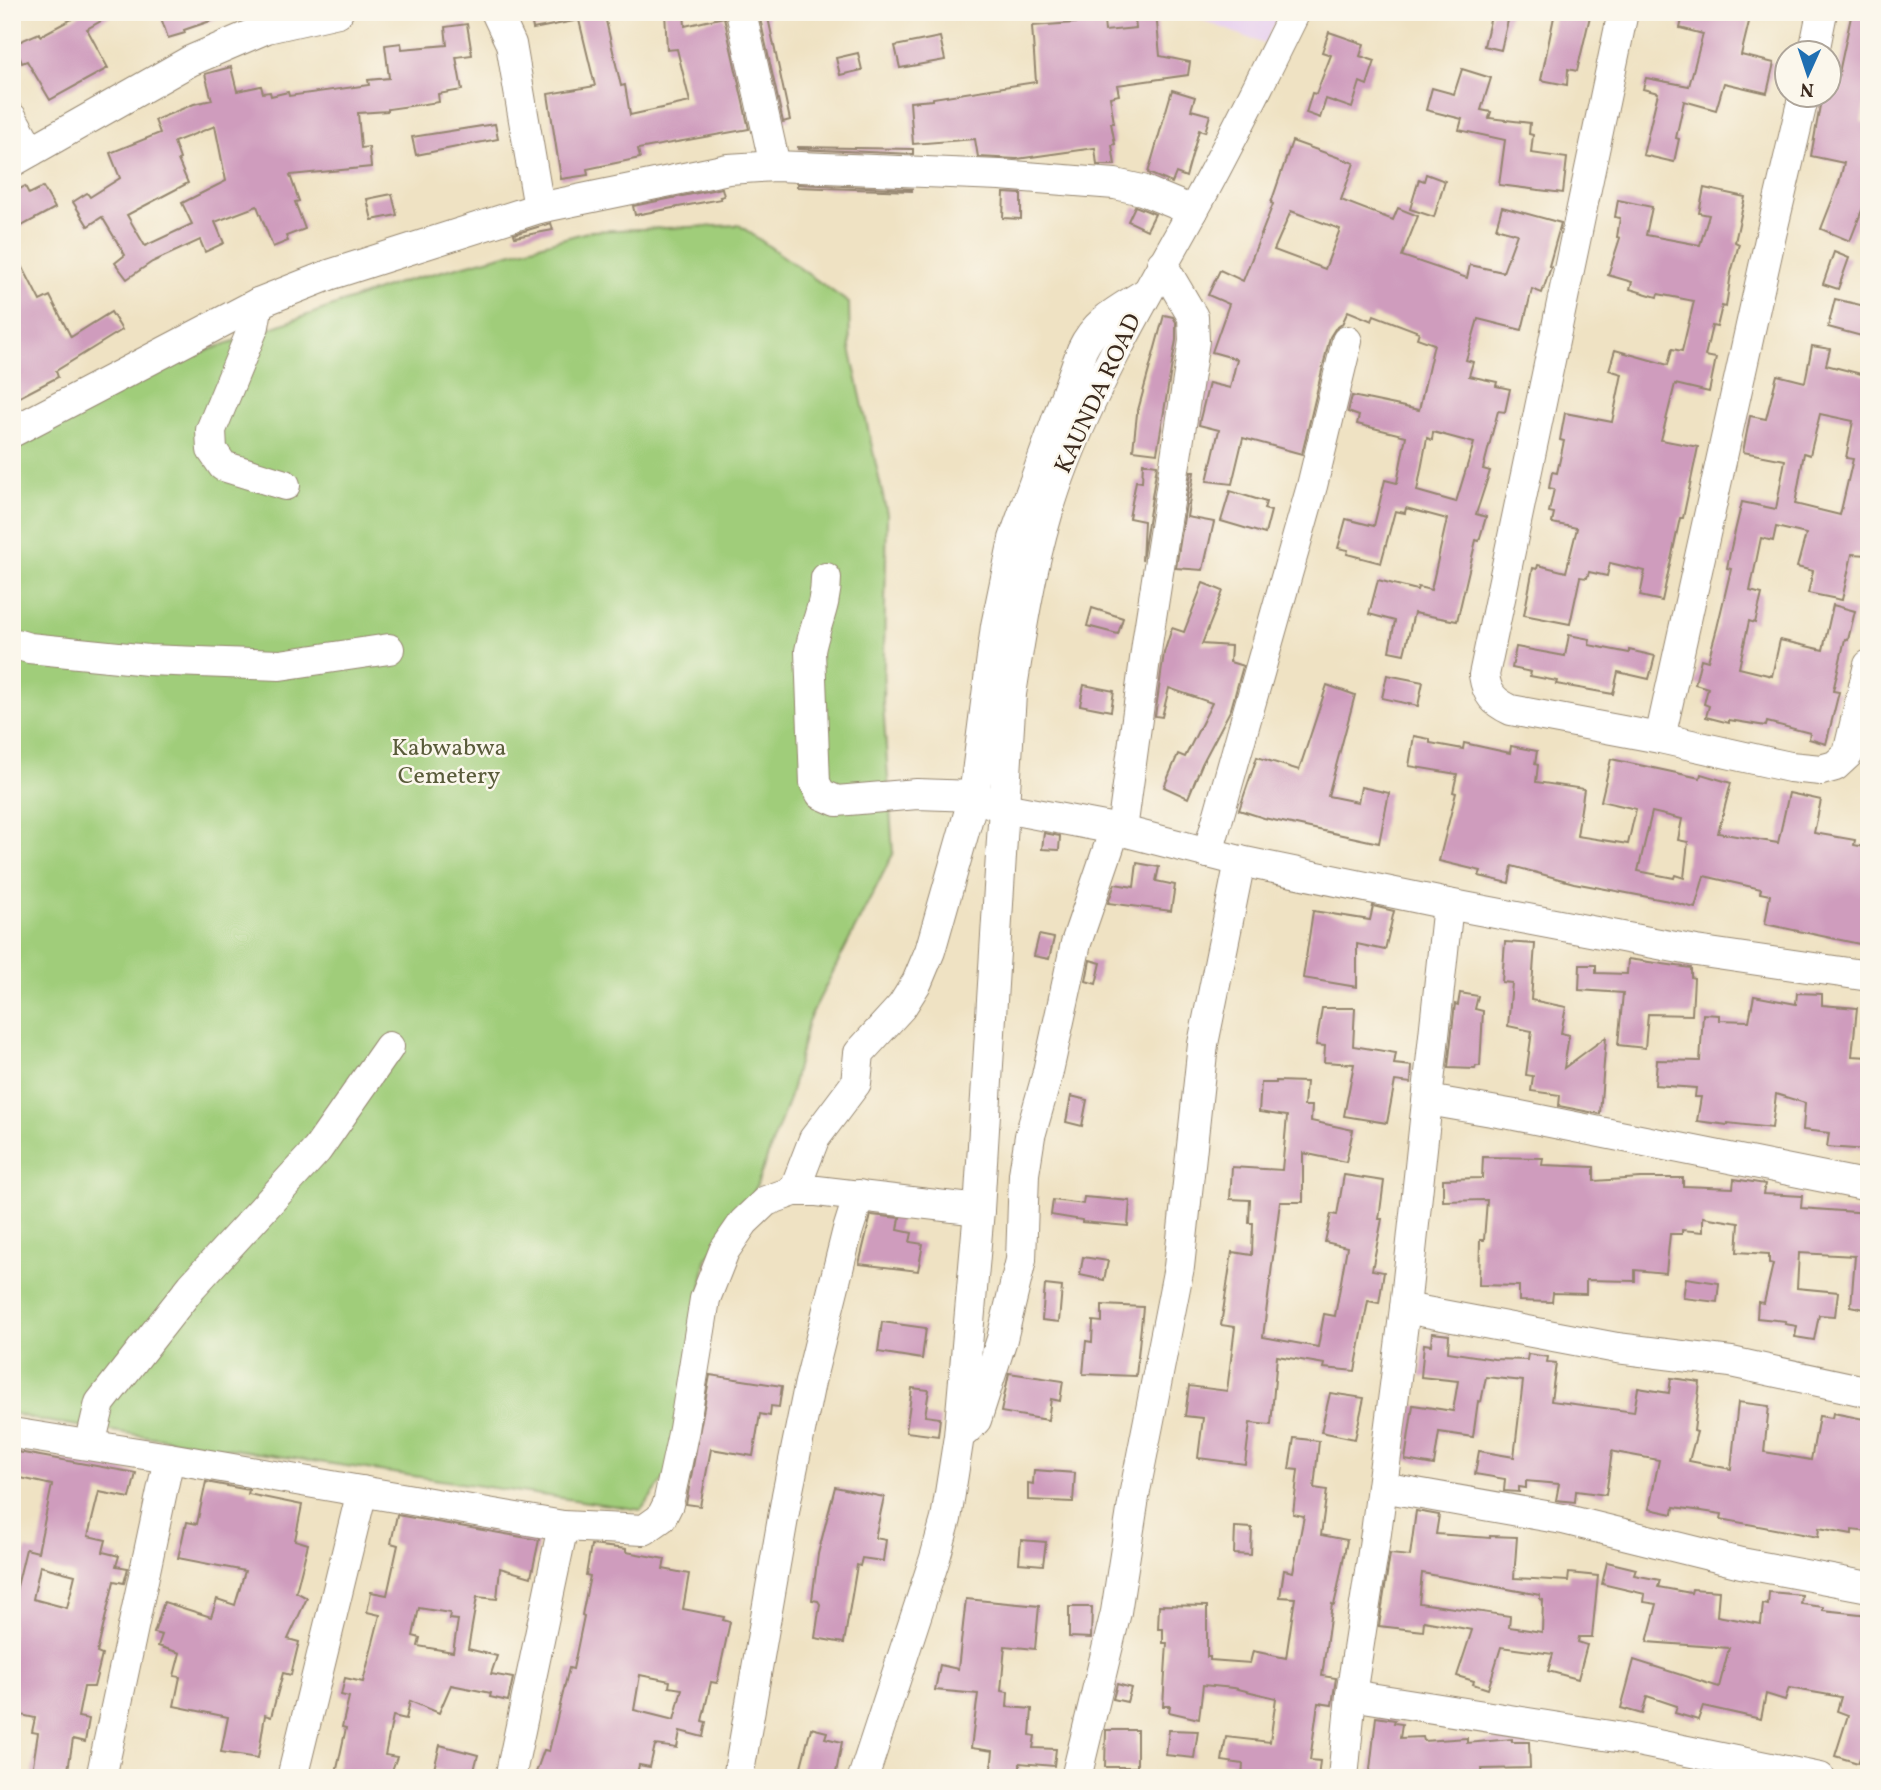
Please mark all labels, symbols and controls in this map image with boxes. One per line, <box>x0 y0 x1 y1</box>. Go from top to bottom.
north arrow <box>1772 38 1842 108</box>
text: N <box>1799 76 1815 102</box>
street label: KAUNDA ROAD <box>1047 308 1151 480</box>
park label: Kabwabwa Cemetery <box>391 732 507 794</box>

